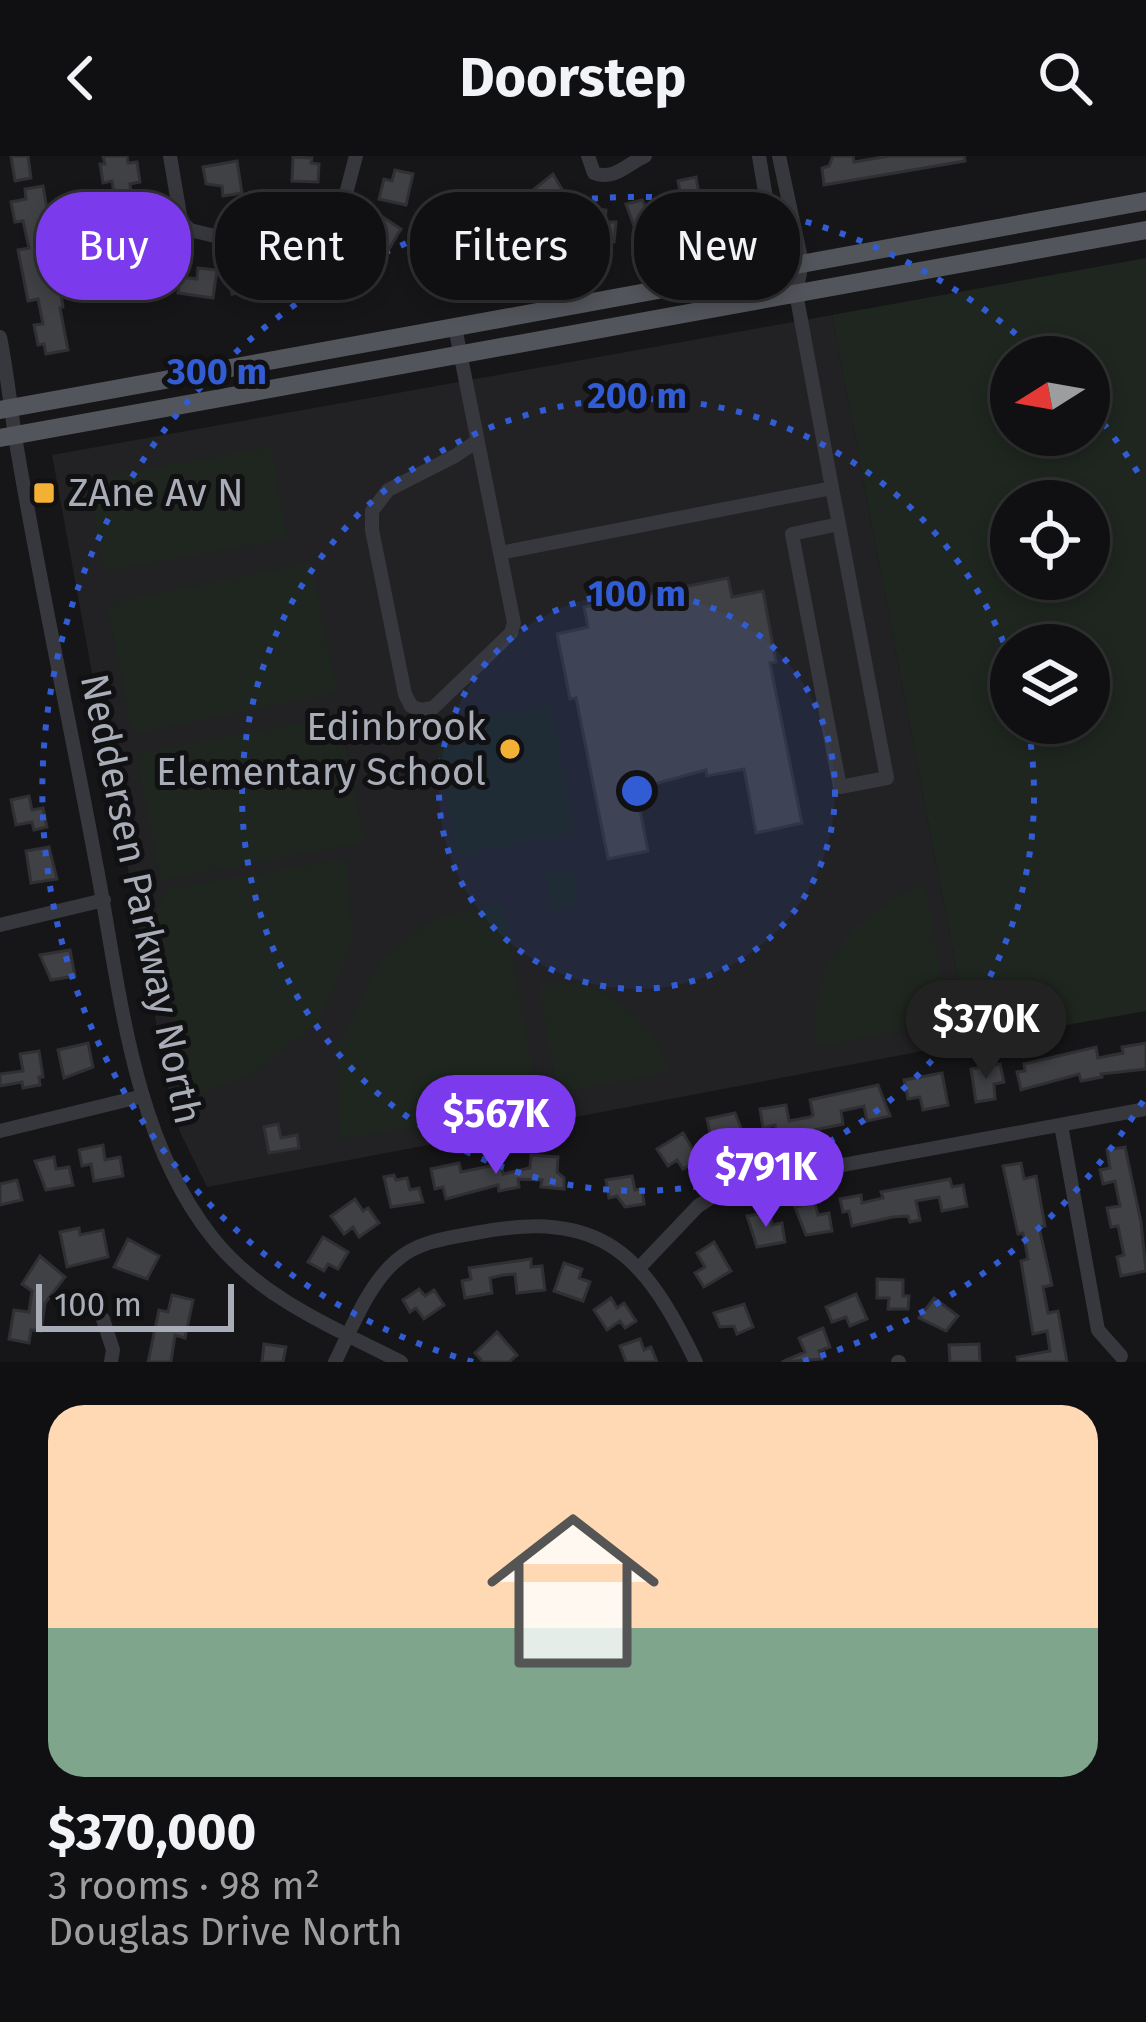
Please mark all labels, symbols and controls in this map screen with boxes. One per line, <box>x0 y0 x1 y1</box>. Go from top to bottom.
icon: back <box>48 45 114 111</box>
icon: search <box>1032 45 1098 111</box>
text: Doorstep <box>459 46 687 110</box>
chip: Buy <box>36 192 191 300</box>
chip: Rent <box>215 192 386 300</box>
chip: Filters <box>410 192 610 300</box>
chip: New <box>634 192 800 300</box>
north arrow <box>990 336 1110 456</box>
map controls <box>990 336 1110 744</box>
text: 300 m <box>166 350 267 394</box>
text: 200 m <box>587 374 687 418</box>
place label: ZAne Av N <box>68 470 244 516</box>
marker: ZAne Av N <box>31 480 57 506</box>
button: locate <box>990 480 1110 600</box>
text: 100 m <box>588 572 686 616</box>
button: layers <box>990 624 1110 744</box>
street label: Neddersen Parkway North <box>71 670 211 1128</box>
place label: Edinbrook Elementary School <box>156 704 486 795</box>
marker: Edinbrook Elementary School <box>497 736 523 762</box>
centre of rings <box>616 770 658 812</box>
pin: $370K <box>902 980 1070 1082</box>
text: $370K <box>933 996 1039 1042</box>
pin: $567K <box>412 1075 580 1177</box>
text: $567K <box>443 1091 549 1137</box>
pin: $791K <box>682 1128 850 1230</box>
text: $791K <box>715 1144 817 1190</box>
scale bar <box>36 1278 234 1331</box>
text: 100 m <box>54 1285 142 1325</box>
icon: home <box>465 1483 681 1699</box>
text: $370,000 <box>48 1801 256 1863</box>
text: 3 rooms · 98 m² <box>48 1863 320 1909</box>
text: Douglas Drive North <box>48 1909 403 1955</box>

